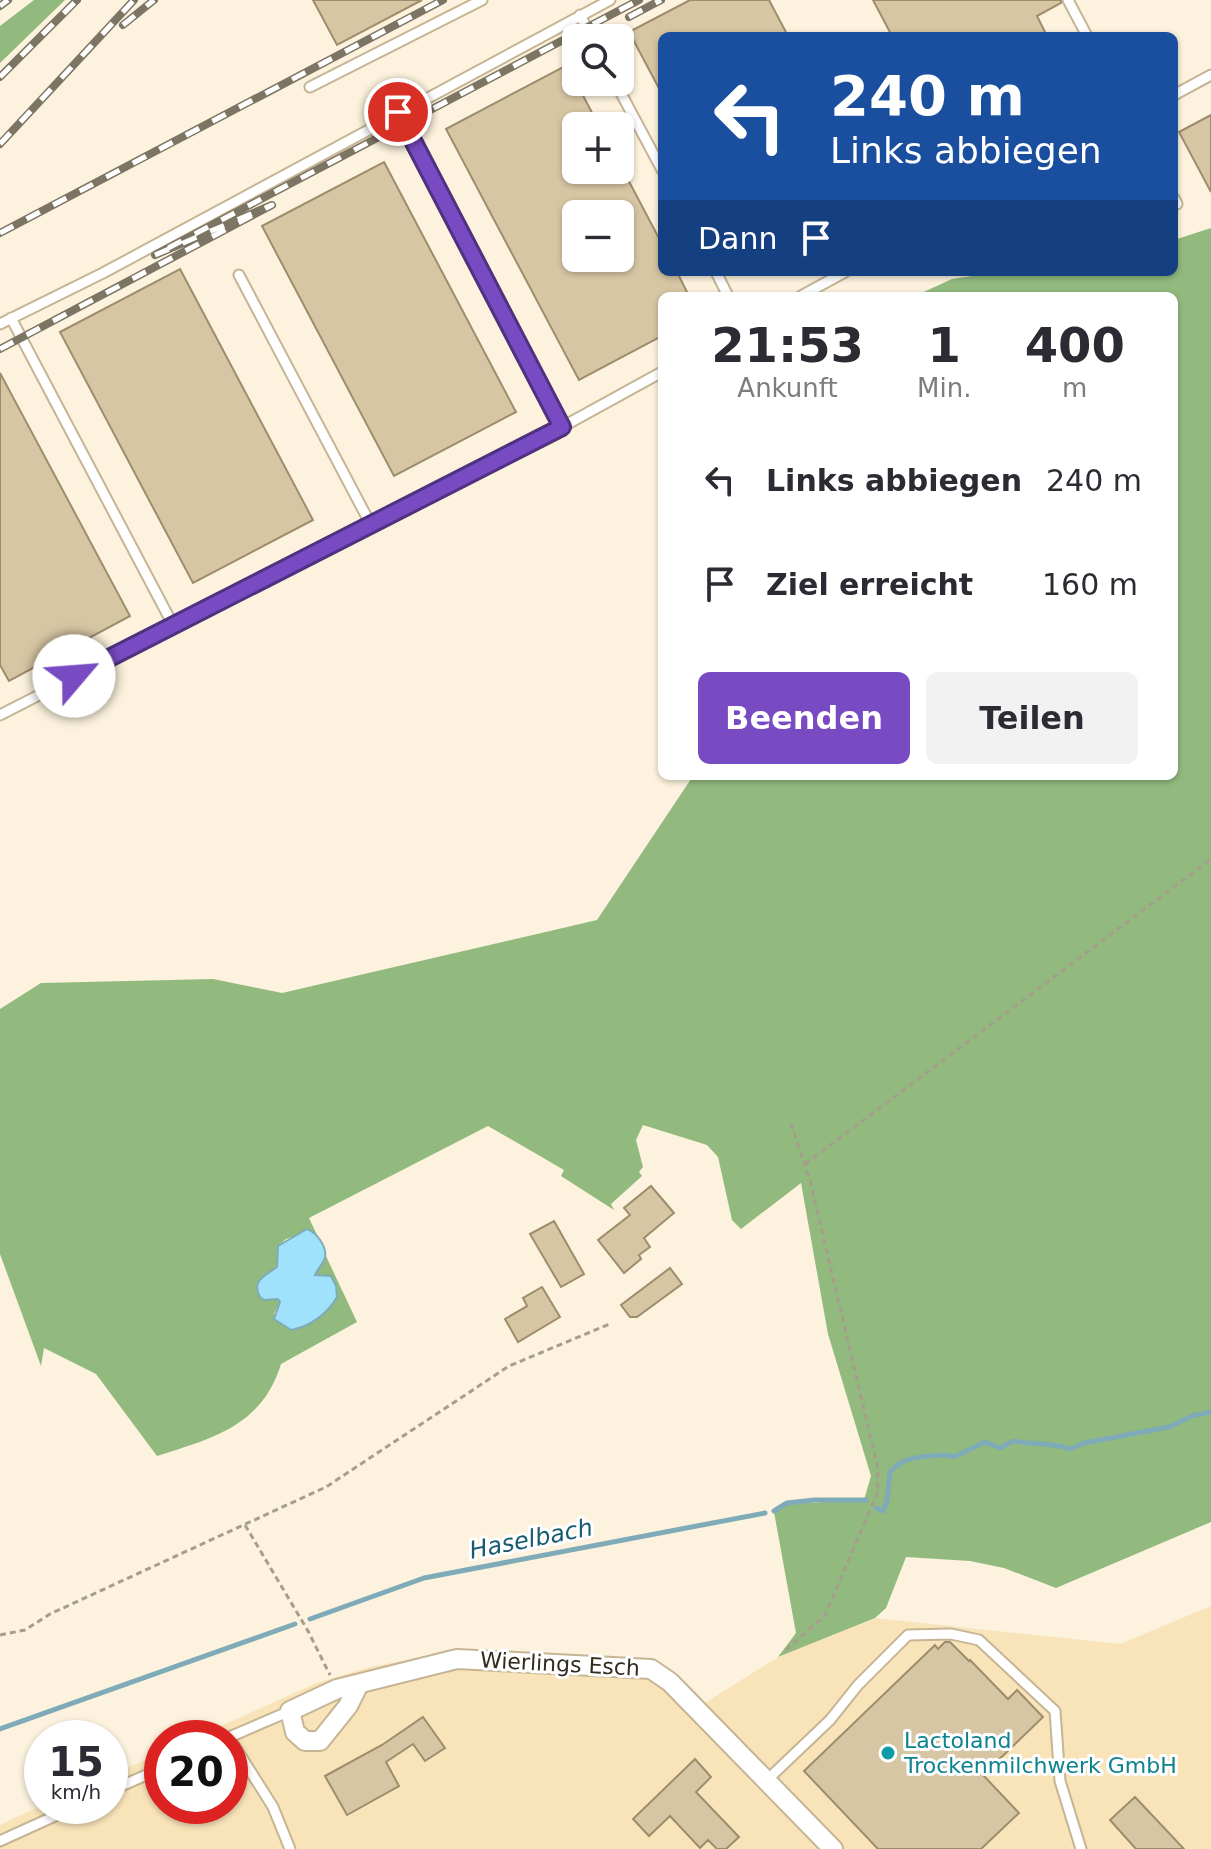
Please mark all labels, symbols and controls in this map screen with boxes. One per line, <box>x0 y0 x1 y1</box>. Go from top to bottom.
map controls <box>562 24 634 272</box>
button: search <box>562 24 634 96</box>
text: 240 m <box>830 63 1025 128</box>
icon: left <box>698 64 802 168</box>
pin <box>364 78 432 146</box>
icon: arrive <box>376 90 420 134</box>
button: + <box>562 112 634 184</box>
text: Links abbiegen <box>830 130 1102 171</box>
button: − <box>562 200 634 272</box>
icon: arrive <box>794 216 838 260</box>
text: Dann <box>698 221 778 256</box>
text: 21:53 <box>711 317 864 373</box>
text: 1 <box>928 317 961 373</box>
text: 400 <box>1025 317 1125 373</box>
text: Ankunft <box>737 373 838 403</box>
text: Min. <box>917 373 971 403</box>
text: m <box>1062 373 1087 403</box>
icon: left <box>698 458 742 502</box>
text: Links abbiegen <box>766 463 1022 498</box>
text: 240 m <box>1046 463 1142 498</box>
icon: arrive <box>698 562 742 606</box>
text: Ziel erreicht <box>766 567 973 602</box>
text: 160 m <box>1042 567 1138 602</box>
position arrow <box>32 634 116 718</box>
button: Beenden <box>698 672 910 764</box>
button: Teilen <box>926 672 1138 764</box>
water label: Haselbach <box>467 1513 595 1565</box>
street label: Wierlings Esch <box>479 1647 641 1681</box>
speed limit sign: 20 <box>144 1720 248 1824</box>
place label: Lactoland Trockenmilchwerk GmbH <box>903 1728 1177 1778</box>
text: 15 <box>48 1739 104 1785</box>
marker: Lactoland Trockenmilchwerk GmbH <box>879 1744 897 1762</box>
text: km/h <box>51 1780 101 1804</box>

